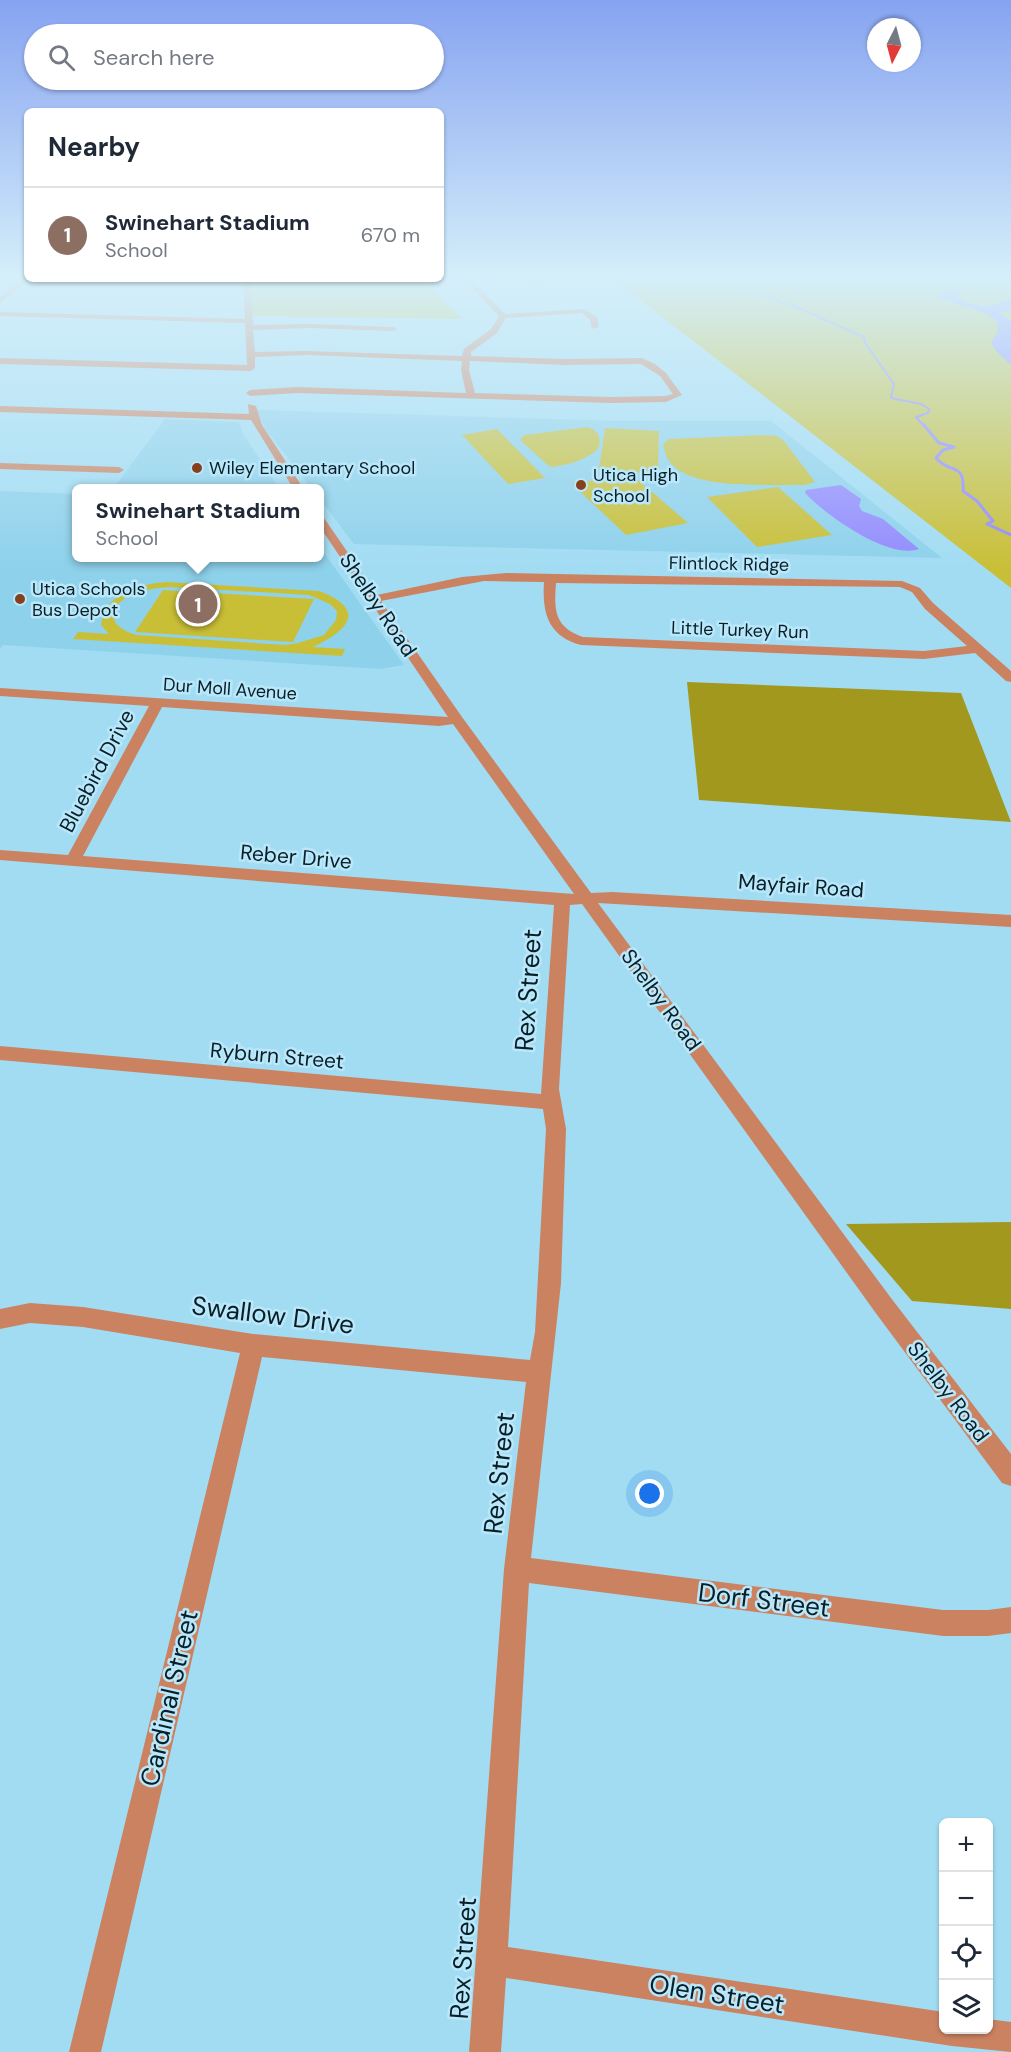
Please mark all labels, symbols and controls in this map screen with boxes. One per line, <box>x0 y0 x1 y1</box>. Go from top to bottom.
north arrow <box>867 18 921 72</box>
search box <box>24 24 444 90</box>
icon: search <box>45 41 78 74</box>
text: Search here <box>93 43 214 72</box>
text: Nearby <box>48 130 140 164</box>
text: Swinehart Stadium <box>105 208 310 237</box>
text: 1 <box>64 222 71 248</box>
text: 670 m <box>361 222 420 248</box>
text: School <box>105 237 168 263</box>
place label: Wiley Elementary School <box>209 456 415 480</box>
marker: Wiley Elementary School <box>190 461 204 475</box>
place label: Utica High School <box>593 463 678 508</box>
marker: Utica High School <box>574 478 588 492</box>
popup <box>72 484 324 562</box>
text: Swinehart Stadium <box>96 496 300 525</box>
text: School <box>96 525 158 551</box>
street label: Shelby Road <box>333 548 423 662</box>
street label: Flintlock Ridge <box>669 551 789 577</box>
place label: Utica Schools Bus Depot <box>32 577 146 622</box>
pin: 1 <box>178 582 218 626</box>
marker: Utica Schools Bus Depot <box>13 592 27 606</box>
street label: Little Turkey Run <box>671 616 809 644</box>
street label: Dur Moll Avenue <box>162 672 298 706</box>
street label: Bluebird Drive <box>53 705 141 837</box>
street label: Reber Drive <box>239 838 353 876</box>
street label: Mayfair Road <box>737 868 865 904</box>
street label: Rex Street <box>507 928 549 1052</box>
street label: Shelby Road <box>615 944 707 1056</box>
street label: Ryburn Street <box>209 1036 345 1076</box>
street label: Swallow Drive <box>190 1288 356 1342</box>
street label: Shelby Road <box>901 1336 995 1448</box>
street label: Rex Street <box>476 1410 522 1536</box>
your location <box>635 1479 664 1508</box>
street label: Dorf Street <box>696 1575 832 1625</box>
street label: Cardinal Street <box>132 1607 206 1789</box>
map controls <box>939 1818 993 2034</box>
button: + <box>939 1818 993 1872</box>
button: − <box>939 1872 993 1926</box>
street label: Rex Street <box>442 1896 484 2020</box>
button: locate <box>939 1926 993 1980</box>
street label: Olen Street <box>647 1967 787 2021</box>
button: layers <box>939 1980 993 2034</box>

